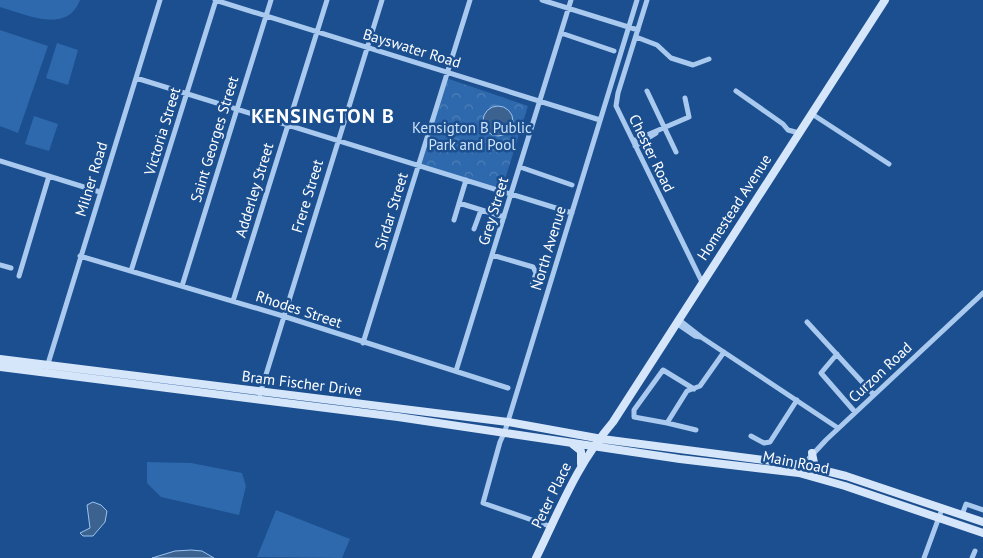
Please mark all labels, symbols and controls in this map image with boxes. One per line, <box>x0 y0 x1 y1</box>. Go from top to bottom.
street label: Bayswater Road <box>361 24 463 72</box>
street label: Saint Georges Street <box>186 74 242 204</box>
street label: Victoria Street <box>139 85 184 178</box>
district label: KENSINGTON B <box>251 103 395 129</box>
street label: Chester Road <box>625 111 679 195</box>
park label: Kensigton B Public Park and Pool <box>412 118 532 154</box>
street label: Milner Road <box>71 139 111 219</box>
street label: Adderley Street <box>231 140 277 240</box>
street label: Homestead Avenue <box>693 150 775 264</box>
street label: Frere Street <box>287 157 327 235</box>
street label: Sirdar Street <box>370 170 412 252</box>
street label: Grey Street <box>474 175 512 247</box>
street label: North Avenue <box>526 203 570 293</box>
street label: Rhodes Street <box>254 286 344 332</box>
street label: Curzon Road <box>844 338 916 406</box>
street label: Bram Fischer Drive <box>241 366 363 400</box>
street label: Main Road <box>761 446 831 478</box>
street label: Peter Place <box>527 459 575 531</box>

